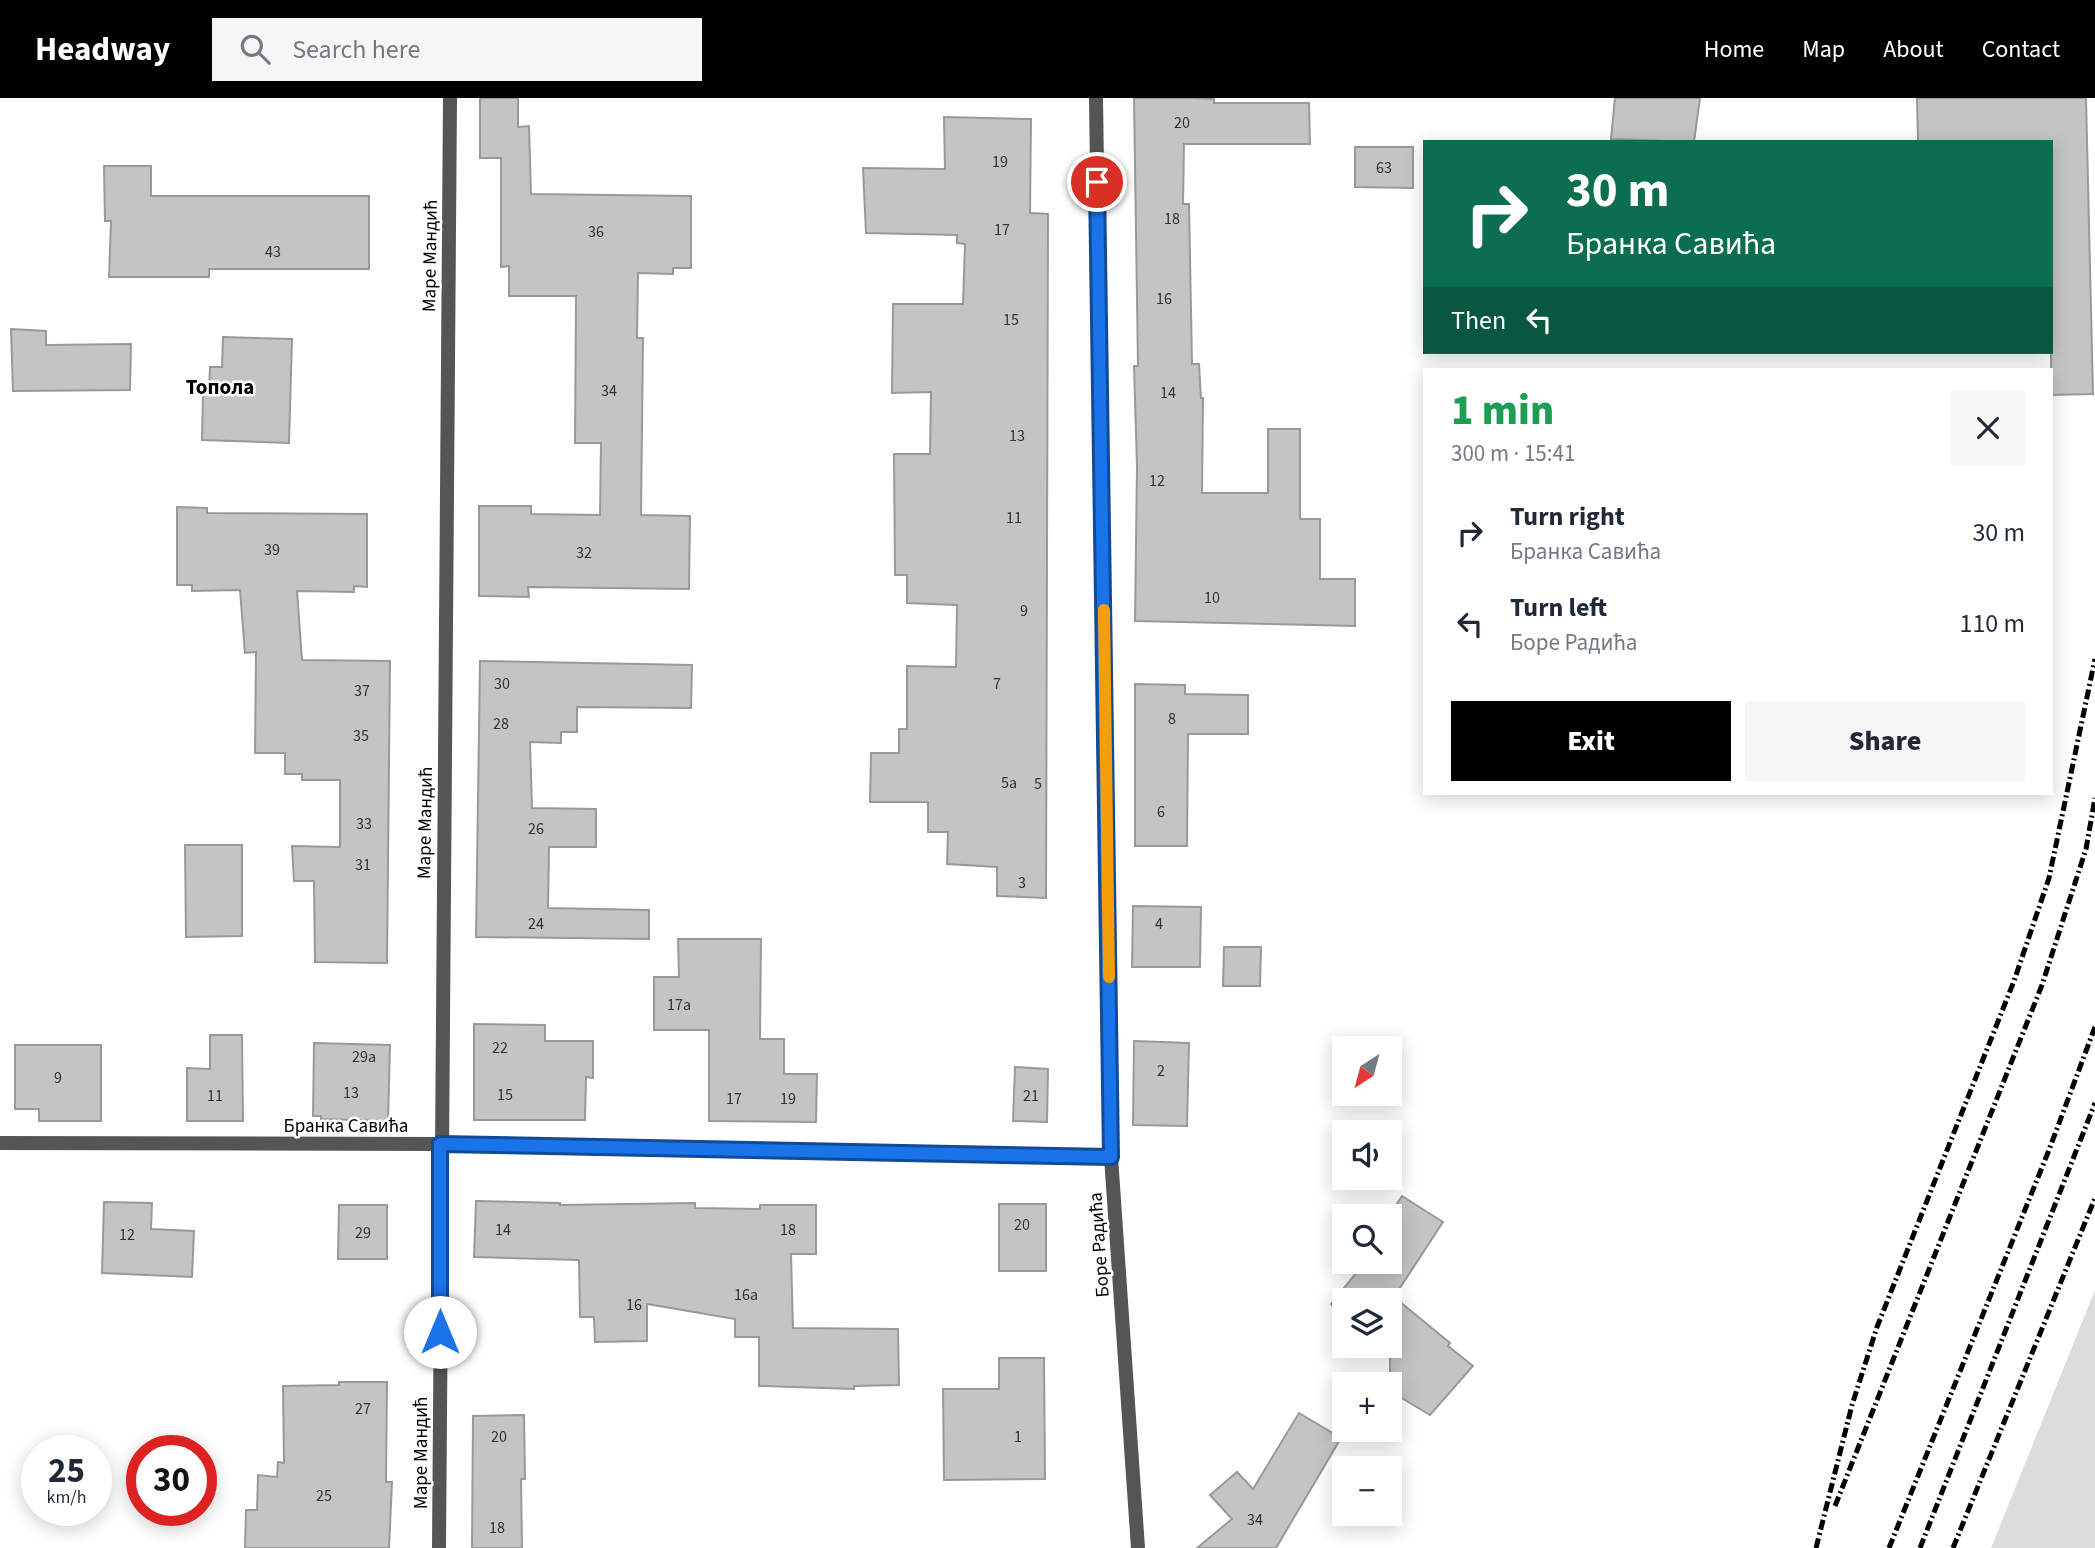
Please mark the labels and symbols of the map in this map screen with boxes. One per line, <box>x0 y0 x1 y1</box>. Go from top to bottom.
house number: 20 <box>1174 112 1190 134</box>
house number: 19 <box>992 151 1008 173</box>
pin <box>1067 152 1127 212</box>
house number: 63 <box>1376 157 1392 179</box>
street label: Маре Мандић <box>416 200 445 312</box>
house number: 18 <box>1164 208 1180 230</box>
house number: 17 <box>994 219 1010 241</box>
house number: 36 <box>588 221 604 243</box>
house number: 43 <box>265 241 281 263</box>
house number: 16 <box>1156 288 1172 310</box>
house number: 15 <box>1003 309 1019 331</box>
district label: Топола <box>186 372 254 402</box>
house number: 34 <box>601 380 617 402</box>
house number: 14 <box>1160 382 1176 404</box>
house number: 13 <box>1009 425 1025 447</box>
house number: 12 <box>1149 470 1165 492</box>
house number: 11 <box>1006 507 1022 529</box>
house number: 39 <box>264 539 280 561</box>
house number: 32 <box>576 542 592 564</box>
house number: 10 <box>1204 587 1220 609</box>
house number: 9 <box>1020 600 1028 622</box>
house number: 30 <box>494 673 510 695</box>
house number: 7 <box>993 673 1001 695</box>
house number: 37 <box>354 680 370 702</box>
house number: 8 <box>1168 708 1176 730</box>
house number: 28 <box>493 713 509 735</box>
house number: 35 <box>353 725 369 747</box>
street label: Маре Мандић <box>411 767 440 879</box>
house number: 5a <box>1001 772 1017 794</box>
house number: 5 <box>1034 773 1042 795</box>
house number: 6 <box>1157 801 1165 823</box>
house number: 33 <box>356 813 372 835</box>
house number: 26 <box>528 818 544 840</box>
house number: 31 <box>355 854 371 876</box>
house number: 3 <box>1018 872 1026 894</box>
house number: 24 <box>528 913 544 935</box>
house number: 4 <box>1155 913 1163 935</box>
house number: 17a <box>667 994 691 1016</box>
north arrow <box>1332 1036 1402 1106</box>
house number: 22 <box>492 1037 508 1059</box>
house number: 29a <box>352 1046 376 1068</box>
house number: 2 <box>1157 1060 1165 1082</box>
house number: 9 <box>54 1067 62 1089</box>
house number: 13 <box>343 1082 359 1104</box>
house number: 15 <box>497 1084 513 1106</box>
house number: 11 <box>207 1085 223 1107</box>
house number: 21 <box>1023 1085 1039 1107</box>
house number: 17 <box>726 1088 742 1110</box>
house number: 19 <box>780 1088 796 1110</box>
street label: Бранка Савића <box>284 1113 408 1140</box>
street label: Боре Радића <box>1082 1191 1117 1298</box>
house number: 20 <box>1014 1214 1030 1236</box>
house number: 14 <box>495 1219 511 1241</box>
house number: 18 <box>780 1219 796 1241</box>
house number: 29 <box>355 1222 371 1244</box>
house number: 12 <box>119 1224 135 1246</box>
house number: 16a <box>734 1284 758 1306</box>
house number: 16 <box>626 1294 642 1316</box>
position arrow <box>403 1295 477 1369</box>
street label: Маре Мандић <box>408 1397 435 1509</box>
house number: 27 <box>355 1398 371 1420</box>
house number: 20 <box>491 1426 507 1448</box>
house number: 1 <box>1014 1426 1022 1448</box>
speed limit sign: 30 <box>126 1435 217 1526</box>
house number: 25 <box>316 1485 332 1507</box>
house number: 34 <box>1247 1509 1263 1531</box>
house number: 18 <box>489 1517 505 1539</box>

